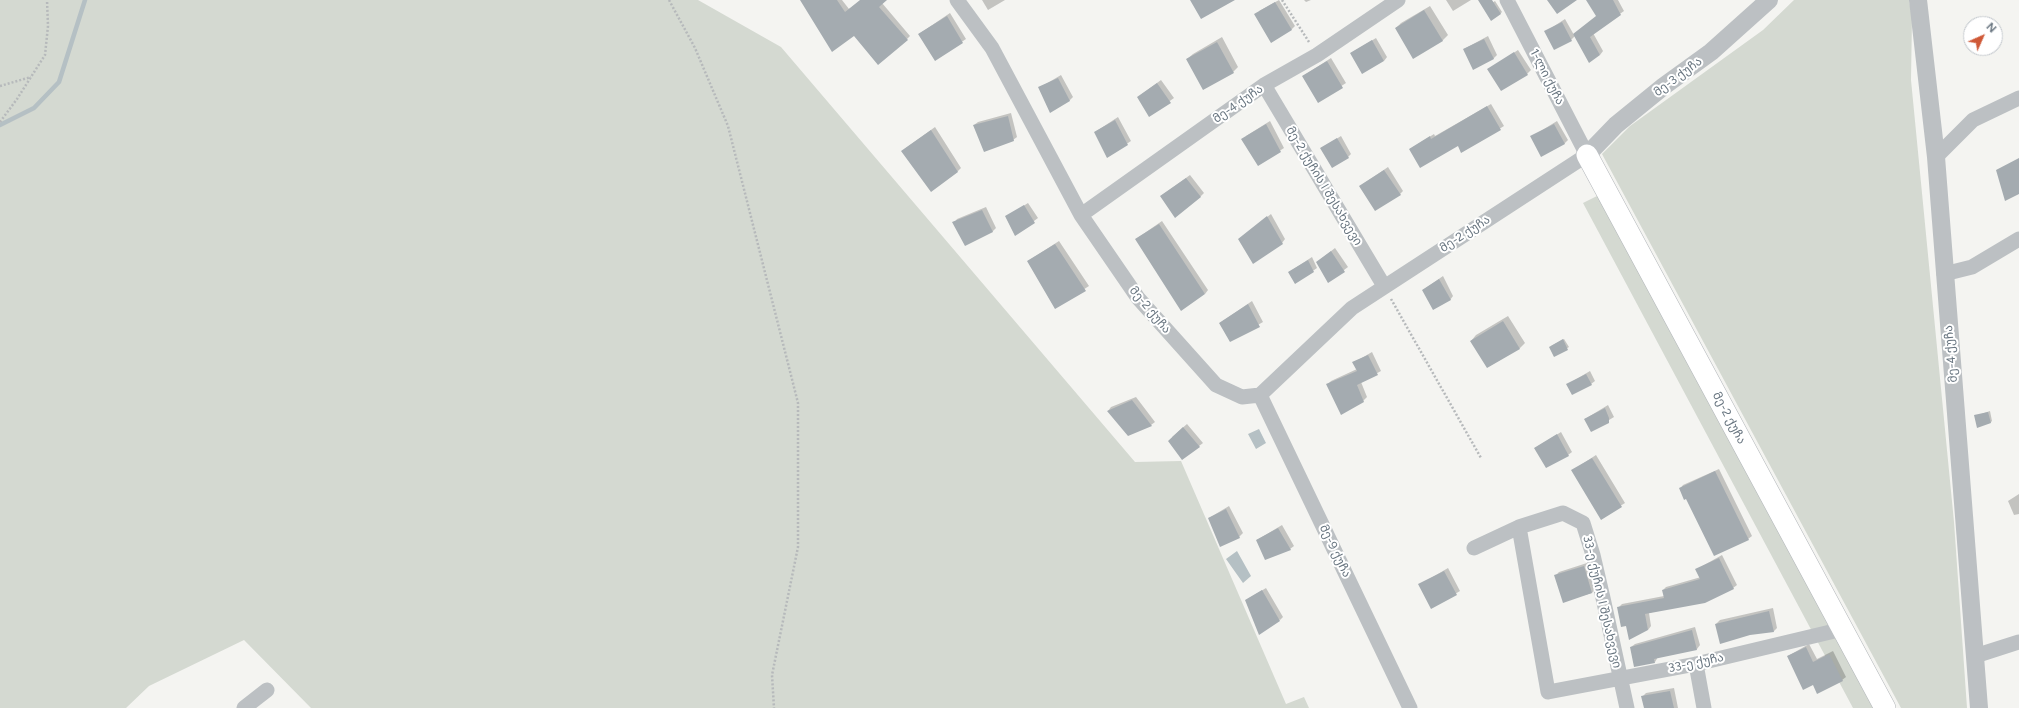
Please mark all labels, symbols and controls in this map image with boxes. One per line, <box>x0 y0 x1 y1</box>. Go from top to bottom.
north arrow <box>1963 16 2003 56</box>
text: N <box>1984 20 1999 35</box>
street label: 1-ლი ქუჩა <box>1527 47 1567 107</box>
street label: მე-3 ქუჩა <box>1651 54 1705 100</box>
street label: მე-4 ქუჩა <box>1210 82 1266 126</box>
street label: მე-2 ქუჩის I შესახვევი <box>1283 124 1365 248</box>
street label: მე-2 ქუჩა <box>1437 212 1493 256</box>
street label: მე-2 ქუჩა <box>1126 284 1174 336</box>
street label: მე-4 ქუჩა <box>1941 325 1961 383</box>
street label: მე-2 ქუჩა <box>1709 390 1749 446</box>
street label: მე-9 ქუჩა <box>1316 522 1354 580</box>
street label: 33-ე ქუჩის I შესახვევი <box>1580 534 1624 670</box>
street label: 33-ე ქუჩა <box>1667 650 1725 676</box>

